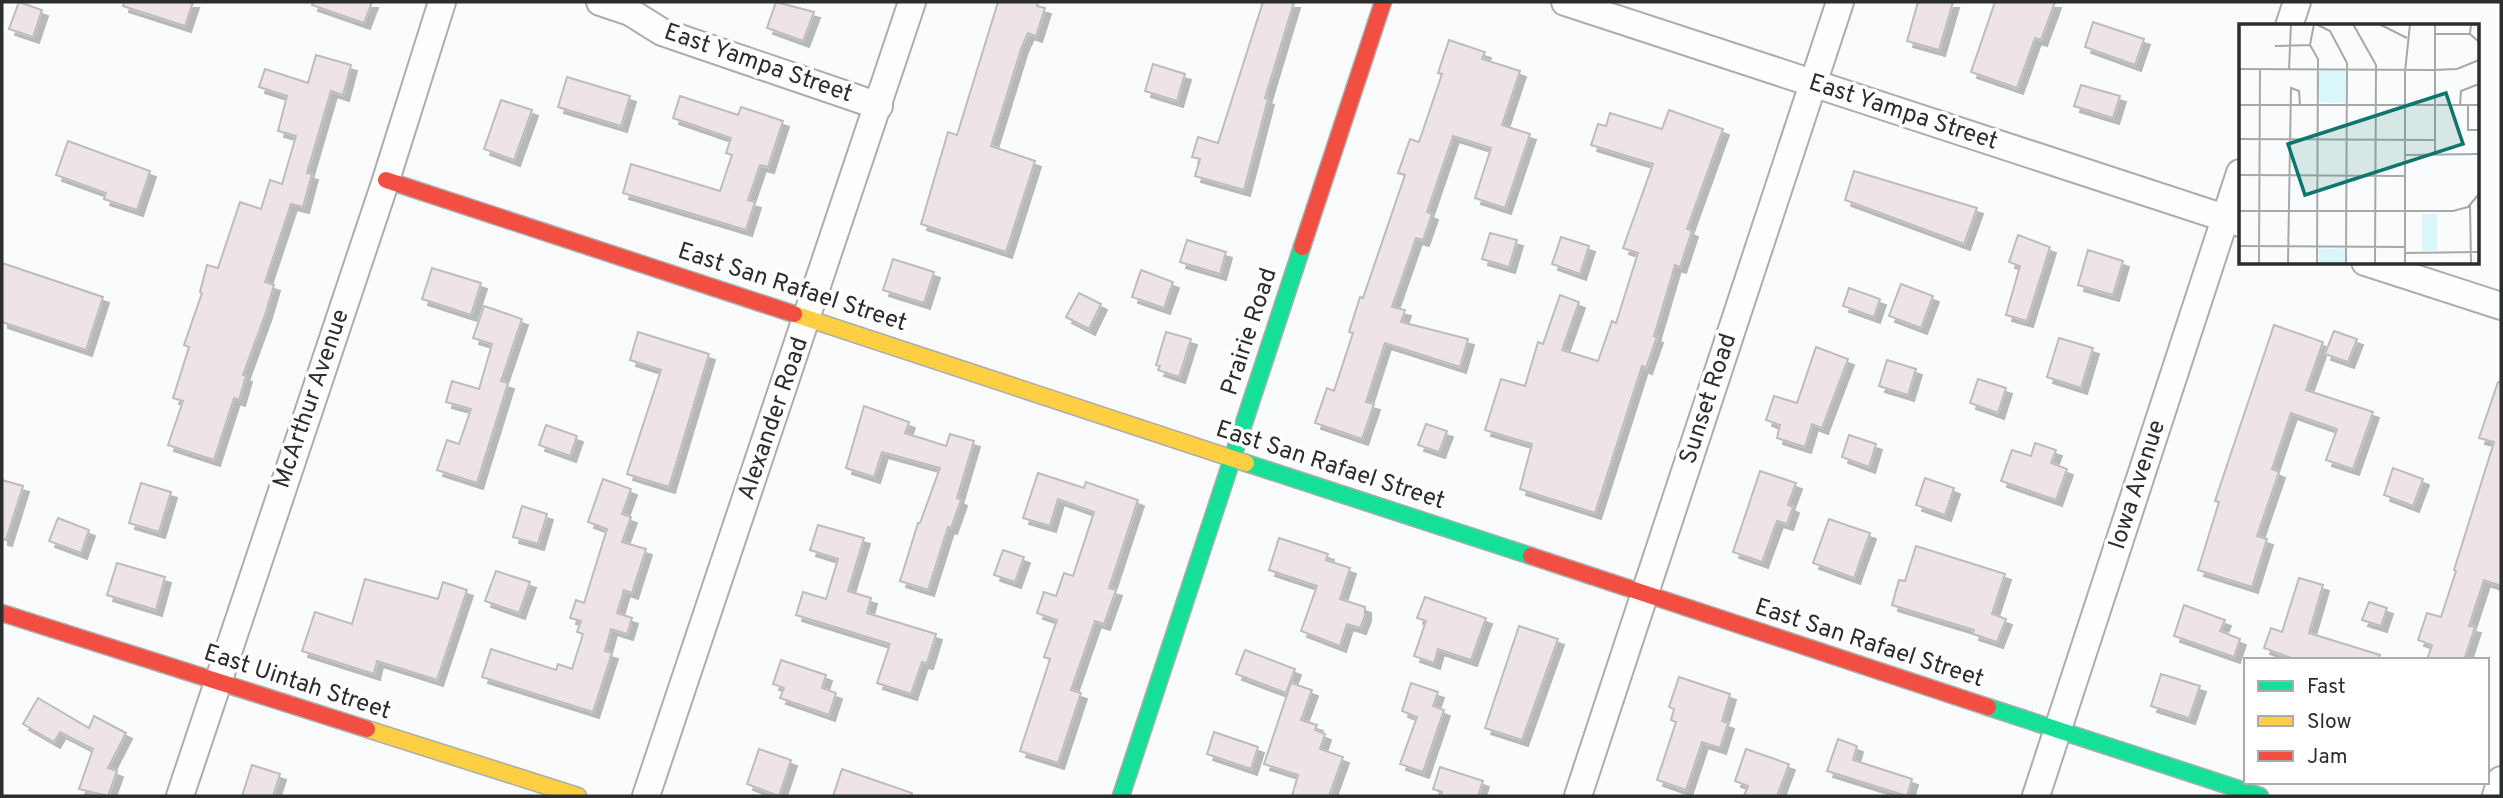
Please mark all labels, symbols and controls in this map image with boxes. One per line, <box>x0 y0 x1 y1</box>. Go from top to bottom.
street label: East Yampa Street <box>660 18 856 110</box>
inset map <box>2239 24 2478 264</box>
street label: East Yampa Street <box>1805 68 2001 158</box>
street label: East San Rafael Street <box>674 237 910 339</box>
street label: Prairie Road <box>1215 265 1285 399</box>
street label: McArthur Avenue <box>267 306 357 492</box>
street label: Sunset Road <box>1674 330 1744 468</box>
street label: Alexander Road <box>732 333 816 505</box>
street label: East San Rafael Street <box>1212 415 1448 517</box>
street label: Iowa Avenue <box>2103 416 2173 554</box>
street label: East San Rafael Street <box>1751 593 1987 695</box>
street label: East Uintah Street <box>200 639 394 727</box>
legend <box>2244 658 2489 784</box>
text: Fast <box>2307 674 2346 701</box>
text: Slow <box>2307 709 2352 736</box>
text: Jam <box>2307 744 2348 771</box>

